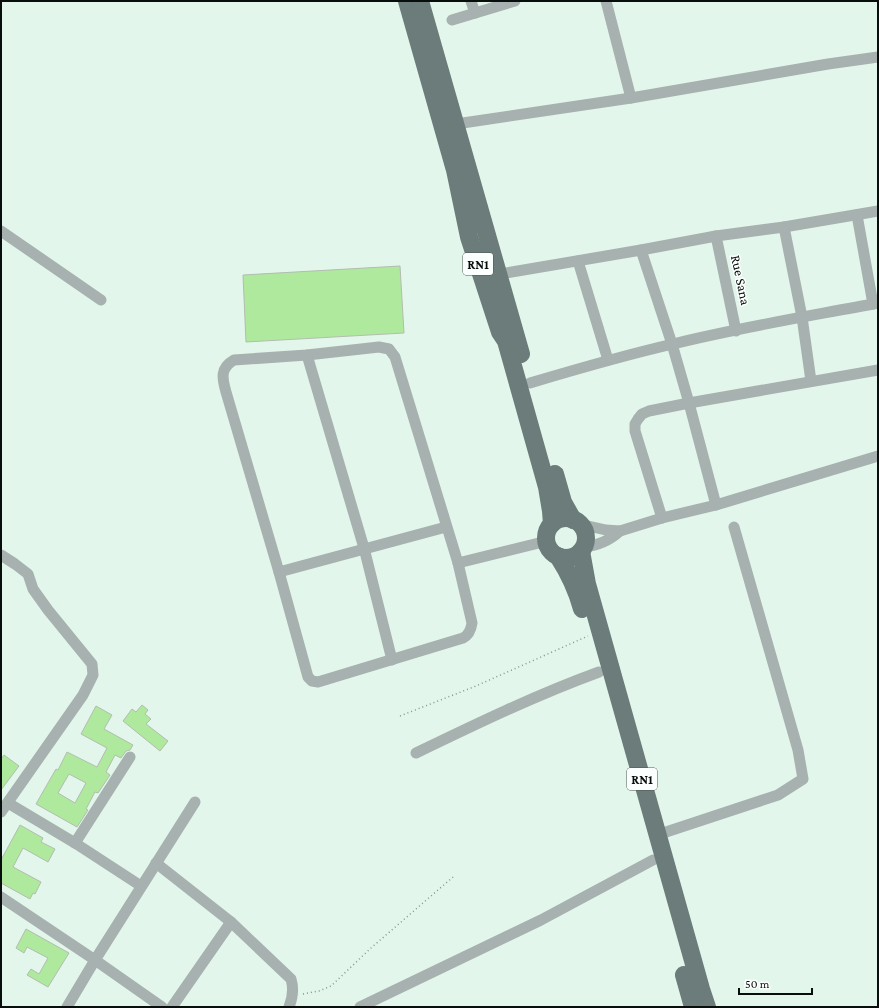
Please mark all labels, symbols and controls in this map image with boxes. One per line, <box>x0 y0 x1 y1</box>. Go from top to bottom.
road number: RN1 <box>463 253 493 275</box>
street label: Rue Sana <box>728 253 754 307</box>
road number: RN1 <box>627 768 657 790</box>
scale bar <box>739 970 812 996</box>
text: 50 m <box>745 977 770 991</box>

